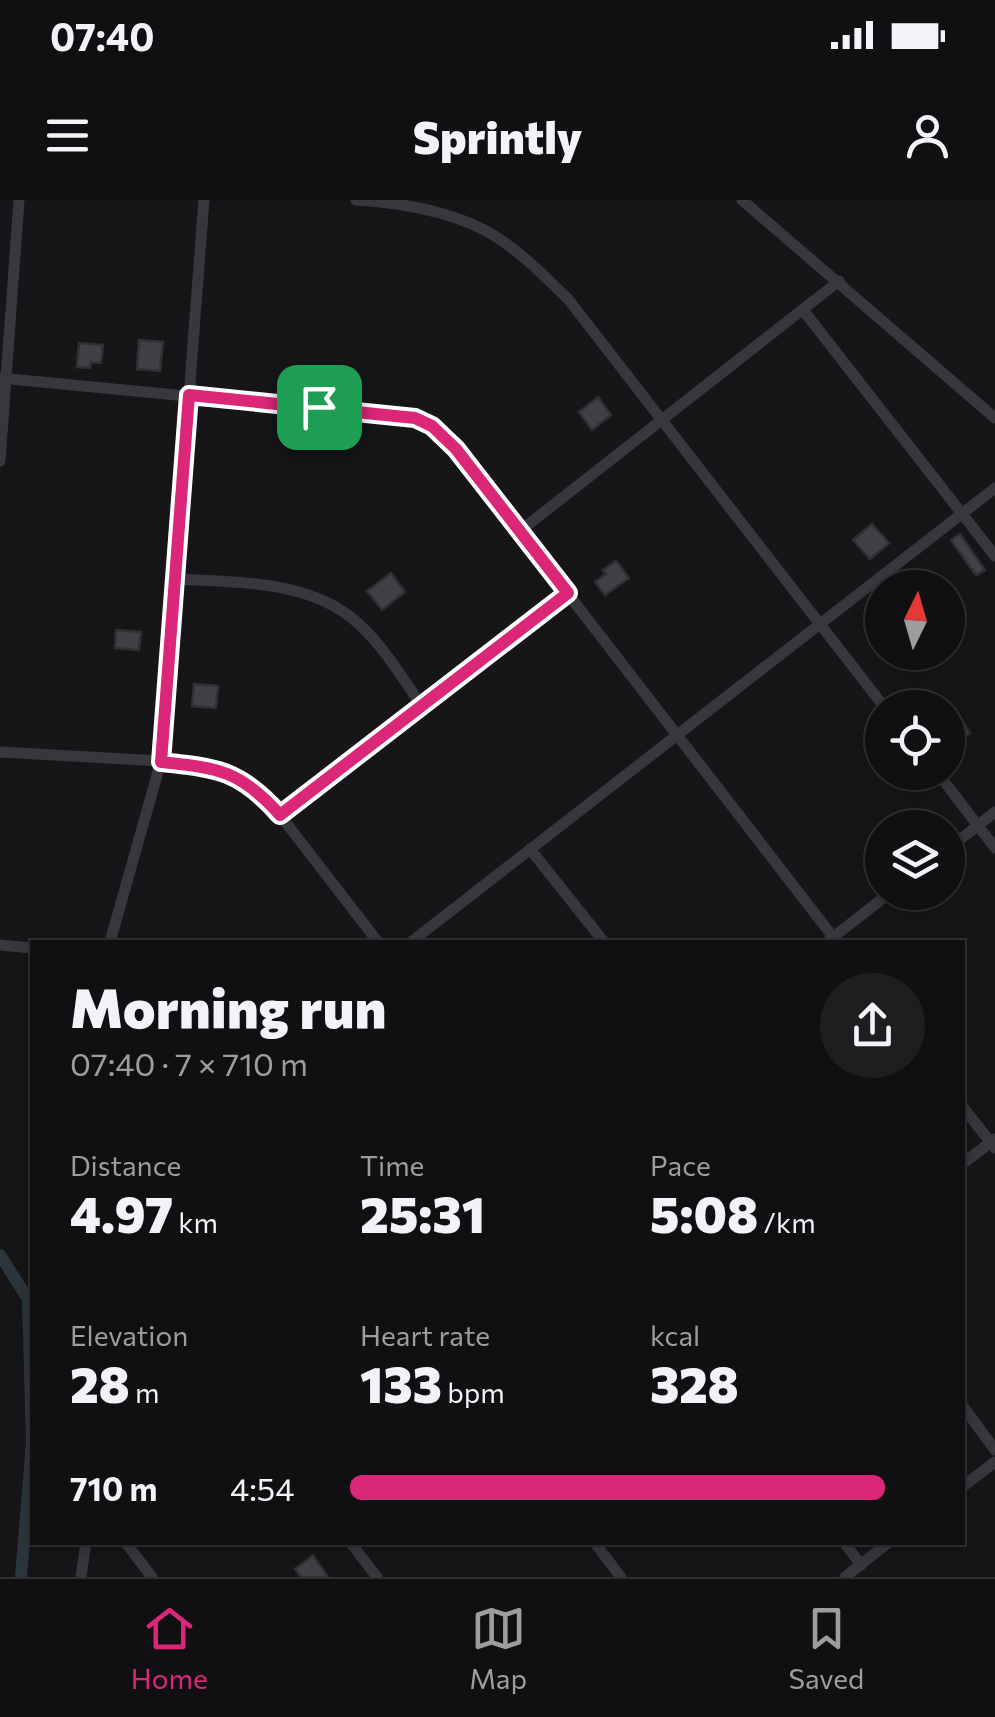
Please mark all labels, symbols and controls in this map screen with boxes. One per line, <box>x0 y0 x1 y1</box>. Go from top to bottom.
text: 07:40 <box>50 12 154 59</box>
icon: menu <box>40 108 95 163</box>
text: Sprintly <box>413 108 582 163</box>
icon: person <box>900 108 955 163</box>
pin <box>277 365 362 450</box>
icon: arrive <box>292 380 347 435</box>
north arrow <box>865 570 965 670</box>
map controls <box>865 570 965 910</box>
button: locate <box>865 690 965 790</box>
button: layers <box>865 810 965 910</box>
text: Morning run <box>70 972 386 1039</box>
button: share <box>820 973 925 1078</box>
text: 07:40 · 7 × 710 m <box>70 1043 308 1083</box>
text: Distance <box>70 1148 181 1182</box>
text: Time <box>360 1148 424 1182</box>
text: Pace <box>650 1148 711 1182</box>
text: 4.97 <box>70 1182 173 1243</box>
text: 25:31 <box>360 1182 485 1243</box>
text: 5:08 <box>650 1182 758 1243</box>
text: km <box>173 1205 218 1239</box>
text: /km <box>758 1205 816 1239</box>
text: Elevation <box>70 1318 188 1352</box>
text: Heart rate <box>360 1318 490 1352</box>
text: kcal <box>650 1318 700 1352</box>
text: 28 <box>70 1352 130 1413</box>
text: 133 <box>360 1352 442 1413</box>
text: 328 <box>650 1352 739 1413</box>
text: m <box>130 1375 160 1409</box>
text: bpm <box>442 1375 505 1409</box>
text: 710 m <box>70 1468 157 1508</box>
text: 4:54 <box>230 1468 294 1508</box>
tab: Home <box>131 1601 208 1695</box>
tab: Map <box>469 1601 527 1695</box>
tab: Saved <box>789 1601 864 1695</box>

